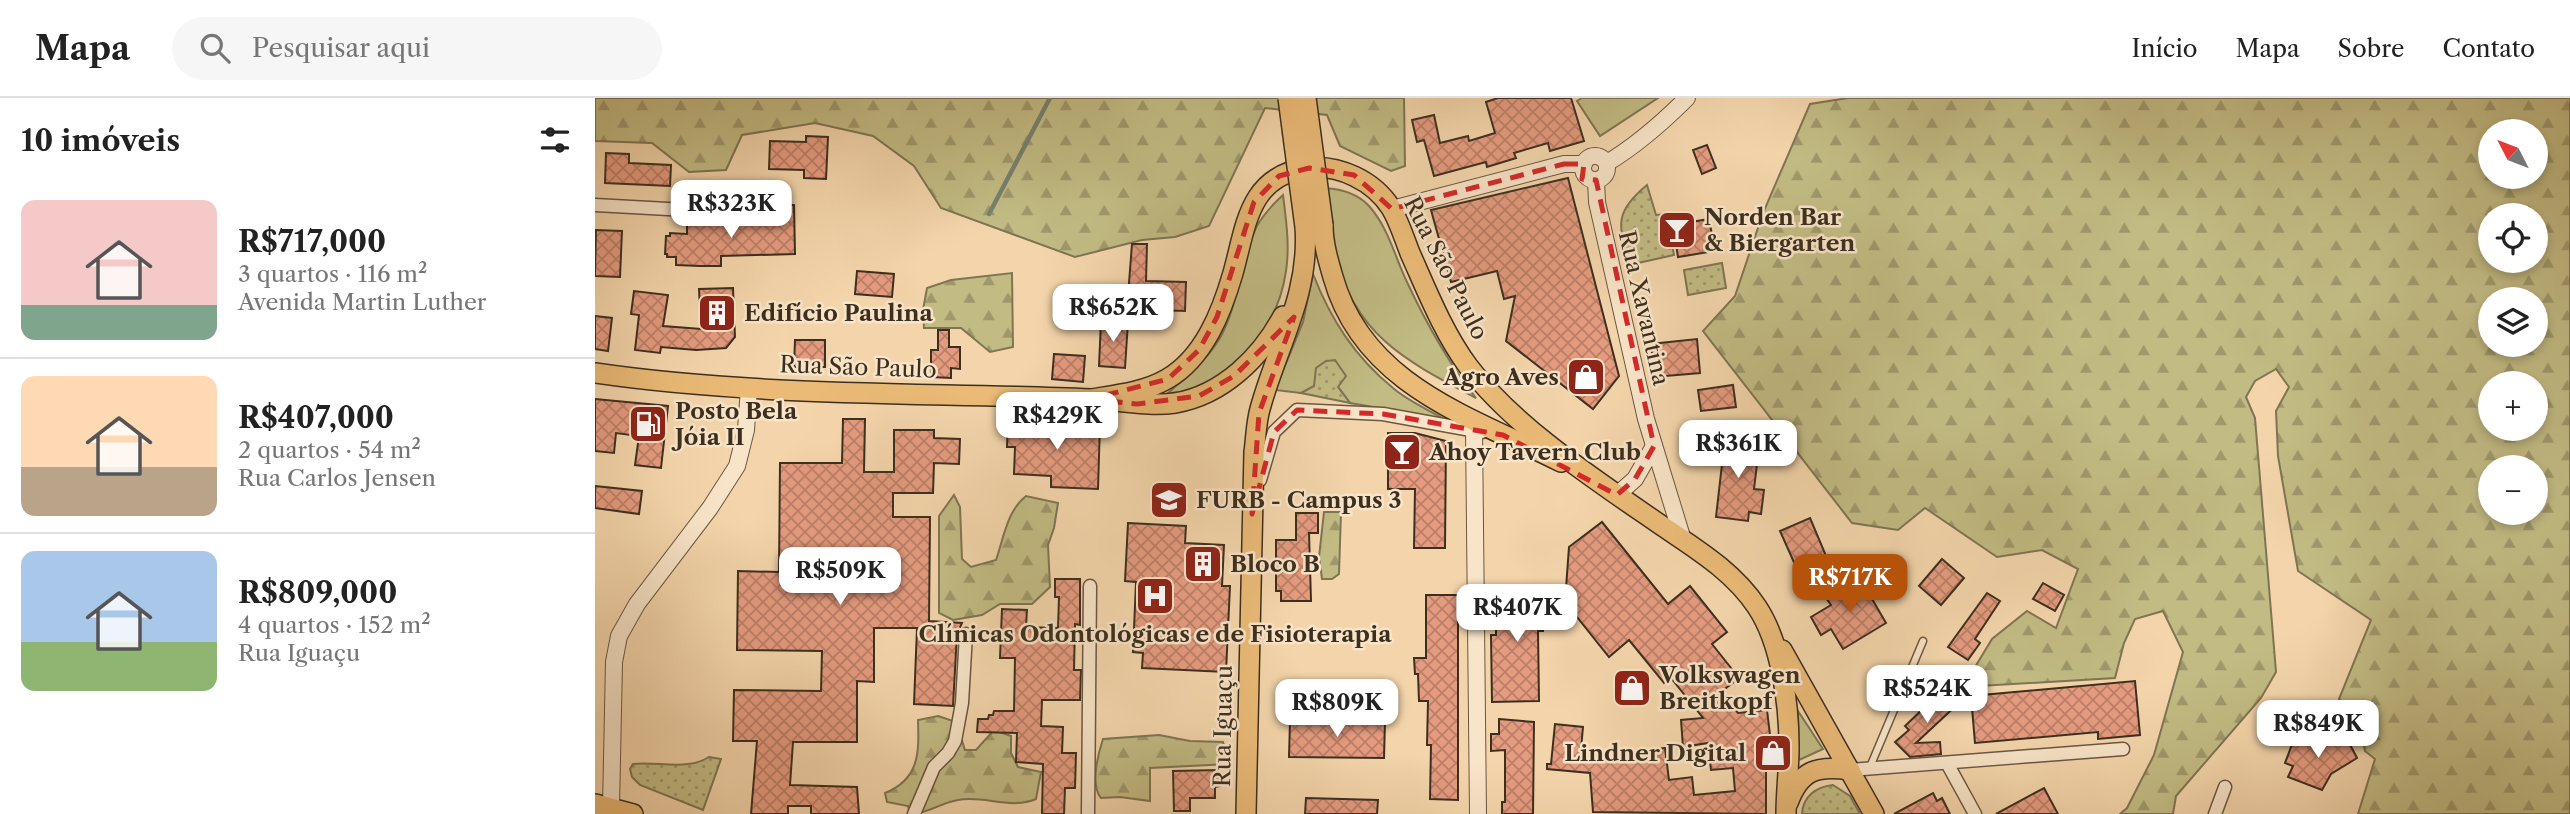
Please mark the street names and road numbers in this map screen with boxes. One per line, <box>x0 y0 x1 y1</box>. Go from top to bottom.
street label: Rua São Paulo <box>1398 192 1494 344</box>
street label: Rua Xavantina <box>1613 228 1676 389</box>
street label: Rua São Paulo <box>779 350 937 384</box>
street label: Rua Iguaçu <box>1208 665 1238 787</box>

